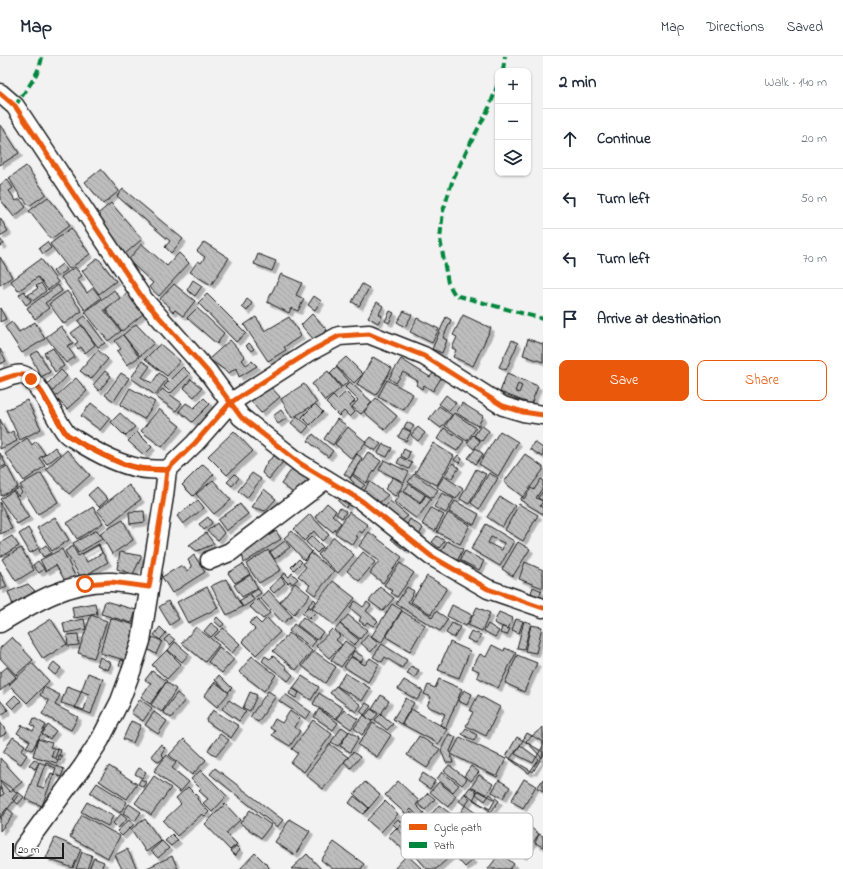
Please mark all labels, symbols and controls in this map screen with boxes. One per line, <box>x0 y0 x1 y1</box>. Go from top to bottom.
text: Map <box>20 14 52 41</box>
text: Map <box>661 17 684 38</box>
text: Directions <box>706 17 764 38</box>
text: Saved <box>786 17 823 38</box>
map controls <box>495 68 531 176</box>
button: + <box>495 68 531 104</box>
text: 2 min <box>559 70 596 95</box>
text: Walk · 140 m <box>764 73 827 92</box>
button: − <box>495 104 531 140</box>
icon: ahead <box>559 128 581 150</box>
text: Continue <box>597 128 651 150</box>
text: 20 m <box>802 129 827 148</box>
button: layers <box>495 140 531 176</box>
icon: left <box>559 188 581 210</box>
text: Turn left <box>597 188 650 210</box>
text: 50 m <box>801 189 827 208</box>
icon: left <box>559 248 581 270</box>
text: Turn left <box>597 248 650 270</box>
text: 70 m <box>803 249 827 268</box>
icon: arrive <box>559 308 581 330</box>
text: Arrive at destination <box>597 308 721 330</box>
button: Save <box>559 360 689 401</box>
button: Share <box>697 360 827 401</box>
route end <box>22 370 40 388</box>
route start <box>76 575 94 593</box>
legend <box>401 813 533 859</box>
text: Cycle path <box>434 820 482 837</box>
text: Path <box>434 838 455 854</box>
scale bar <box>12 841 64 860</box>
text: 20 m <box>18 842 40 858</box>

